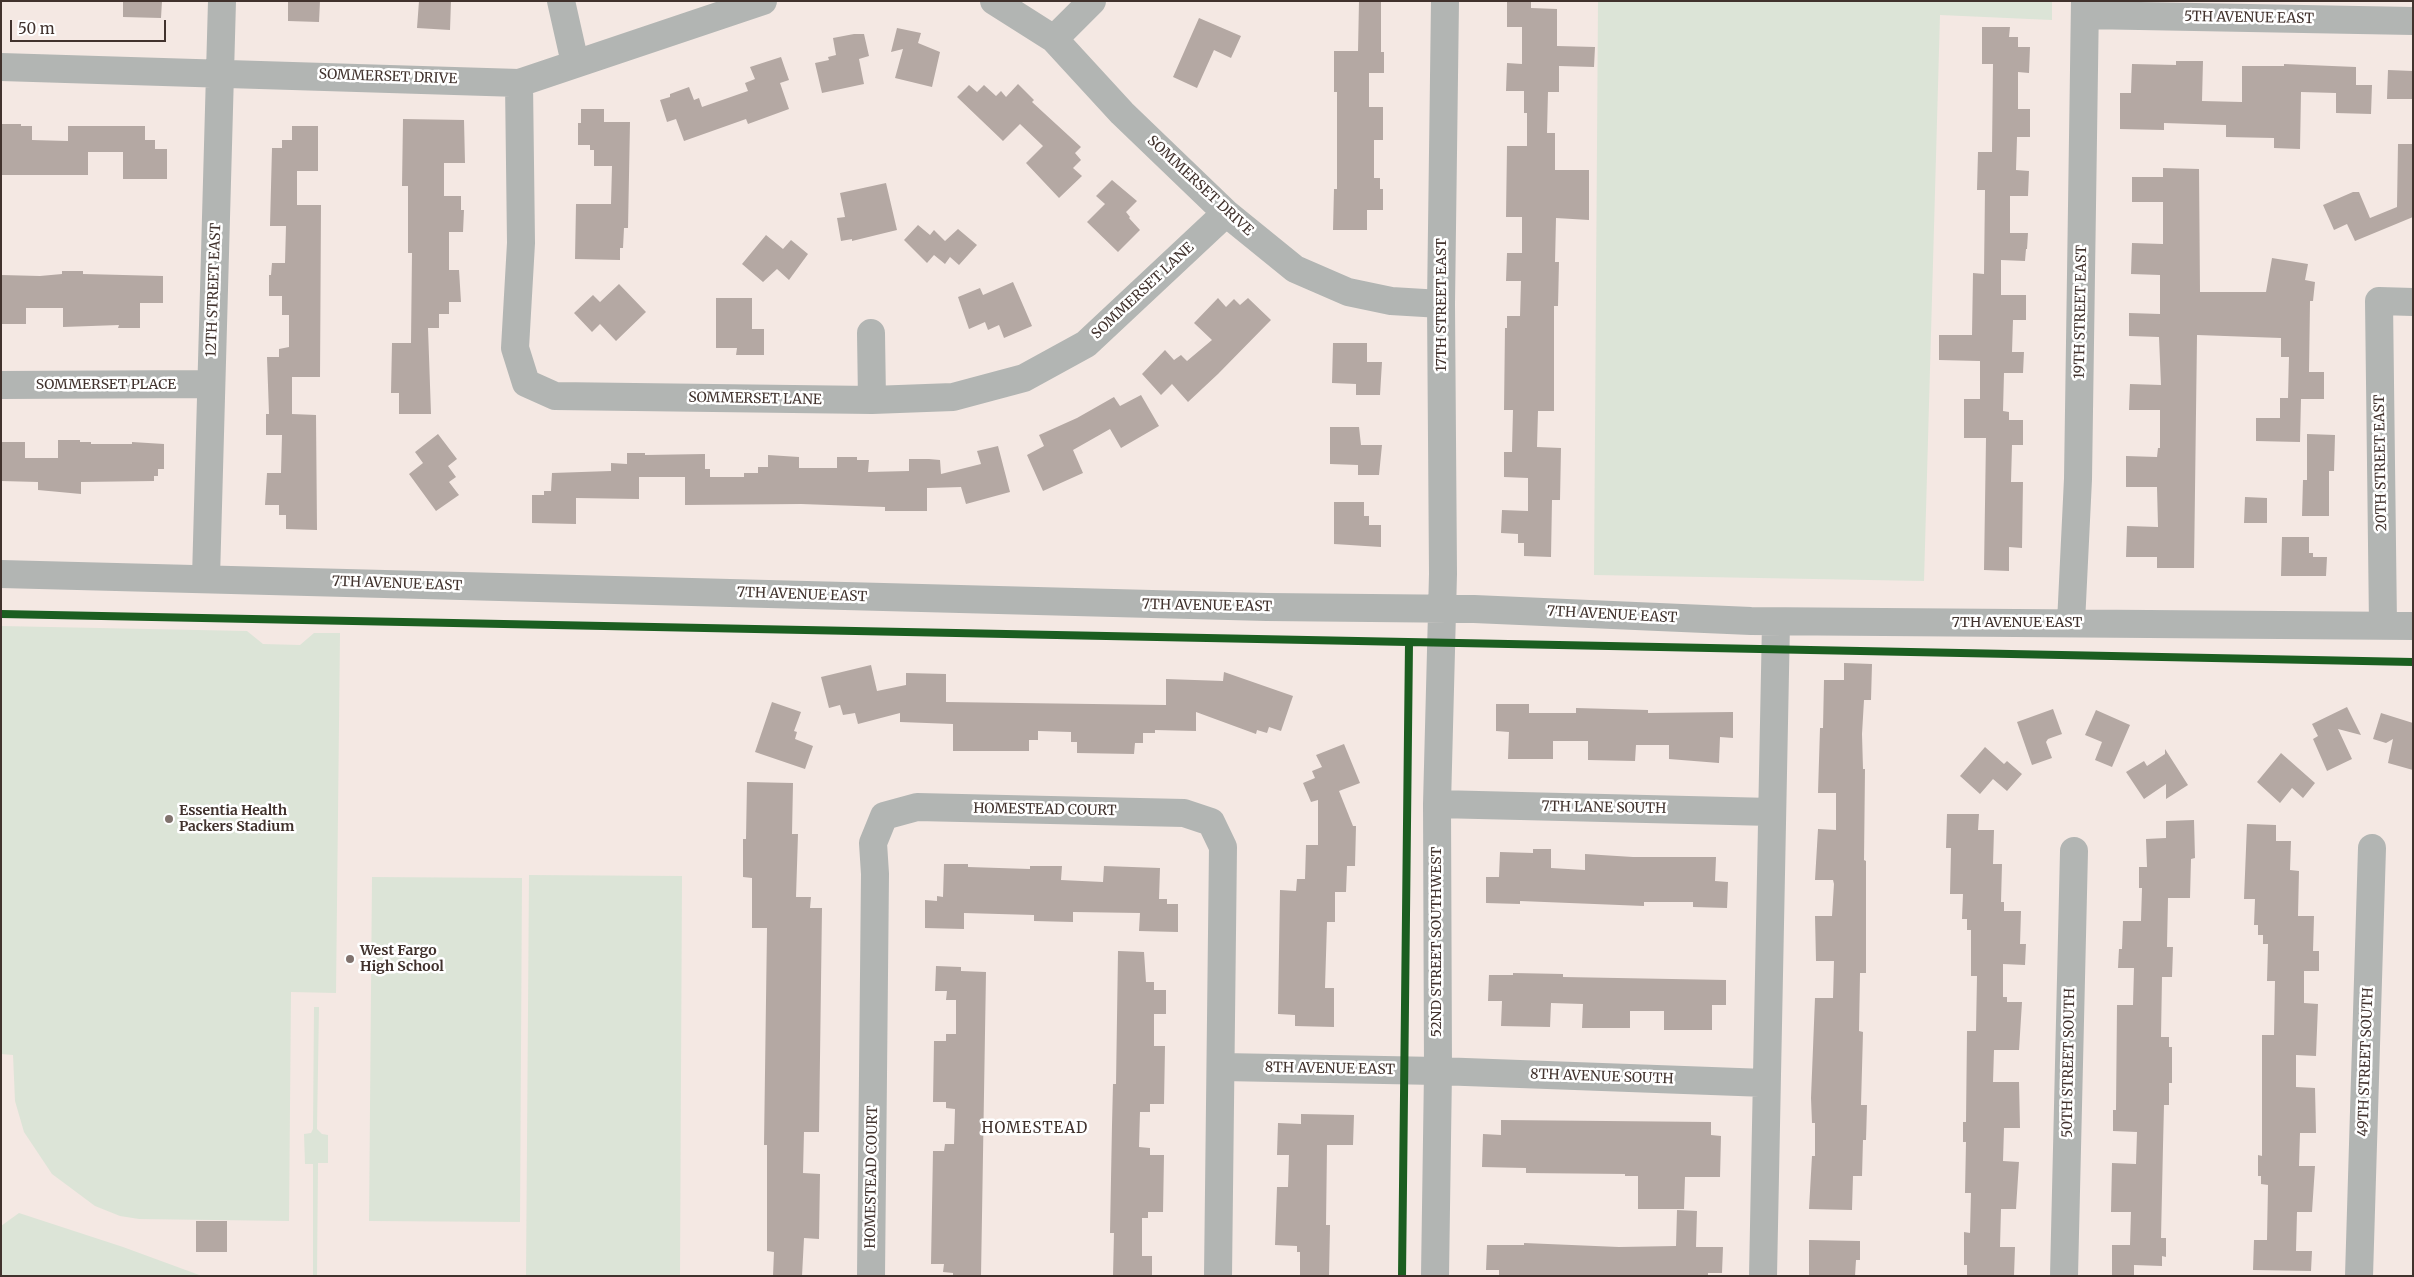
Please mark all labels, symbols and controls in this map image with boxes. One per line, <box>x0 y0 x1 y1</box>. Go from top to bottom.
street label: 5TH AVENUE EAST <box>2184 8 2314 28</box>
scale bar <box>12 10 169 42</box>
text: 50 m <box>18 19 55 38</box>
street label: SOMMERSET DRIVE <box>318 66 458 88</box>
street label: SOMMERSET DRIVE <box>1144 133 1256 239</box>
street label: 12TH STREET EAST <box>203 223 225 357</box>
street label: 17TH STREET EAST <box>1434 238 1450 372</box>
street label: SOMMERSET LANE <box>1088 239 1198 343</box>
street label: 19TH STREET EAST <box>2071 245 2091 379</box>
street label: SOMMERSET PLACE <box>36 377 176 393</box>
street label: SOMMERSET LANE <box>688 389 822 409</box>
street label: 20TH STREET EAST <box>2371 394 2391 532</box>
street label: 7TH AVENUE EAST <box>332 573 462 595</box>
street label: 7TH AVENUE EAST <box>737 584 867 606</box>
street label: 7TH AVENUE EAST <box>1142 596 1272 616</box>
street label: 7TH AVENUE EAST <box>1546 603 1678 627</box>
street label: 7TH AVENUE EAST <box>1952 615 2082 631</box>
street label: 7TH LANE SOUTH <box>1541 799 1667 817</box>
street label: HOMESTEAD COURT <box>973 800 1117 820</box>
place label: Essentia Health Packers Stadium <box>179 803 294 836</box>
marker: Essentia Health Packers Stadium <box>163 813 175 825</box>
street label: 52ND STREET SOUTHWEST <box>1429 847 1445 1037</box>
place label: West Fargo High School <box>360 943 444 976</box>
marker: West Fargo High School <box>344 953 356 965</box>
street label: 49TH STREET SOUTH <box>2355 987 2377 1137</box>
street label: 50TH STREET SOUTH <box>2059 988 2079 1138</box>
street label: 8TH AVENUE EAST <box>1265 1059 1395 1079</box>
street label: 8TH AVENUE SOUTH <box>1530 1066 1674 1088</box>
street label: HOMESTEAD COURT <box>862 1105 882 1249</box>
district label: HOMESTEAD <box>980 1120 1090 1138</box>

